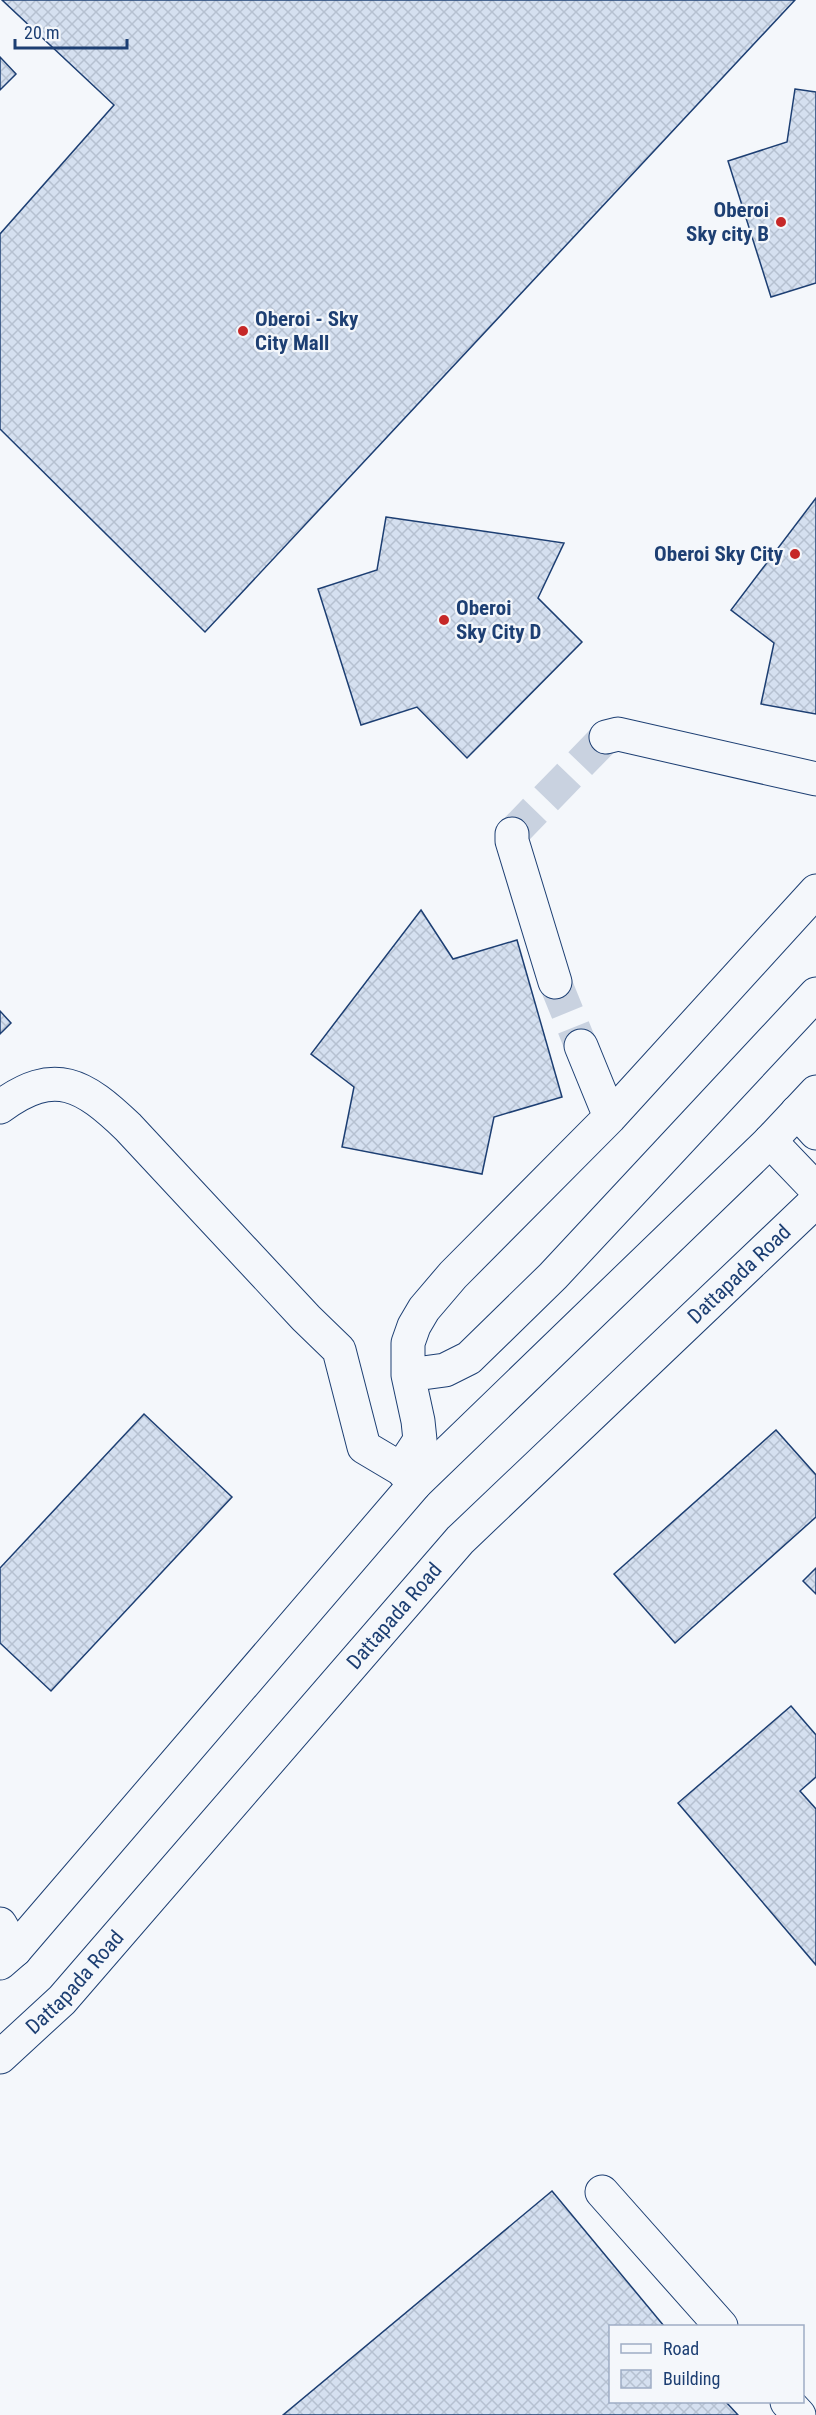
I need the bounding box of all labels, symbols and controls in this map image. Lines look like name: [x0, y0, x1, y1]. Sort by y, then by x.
scale bar: [15, 12, 128, 50]
text: 20 m: [24, 22, 59, 43]
place label: Oberoi Sky city B: [686, 198, 769, 246]
marker: Oberoi Sky city B: [774, 215, 788, 229]
place label: Oberoi - Sky City Mall: [255, 307, 359, 355]
marker: Oberoi - Sky City Mall: [236, 324, 250, 338]
place label: Oberoi Sky City: [654, 542, 784, 566]
marker: Oberoi Sky City: [788, 547, 802, 561]
place label: Oberoi Sky City D: [456, 596, 541, 644]
marker: Oberoi Sky City D: [437, 613, 451, 627]
street label: Dattapada Road: [683, 1220, 795, 1329]
street label: Dattapada Road: [342, 1558, 447, 1674]
street label: Dattapada Road: [21, 1926, 129, 2039]
legend: [609, 2325, 804, 2403]
text: Road: [663, 2338, 699, 2359]
text: Building: [663, 2368, 720, 2389]

